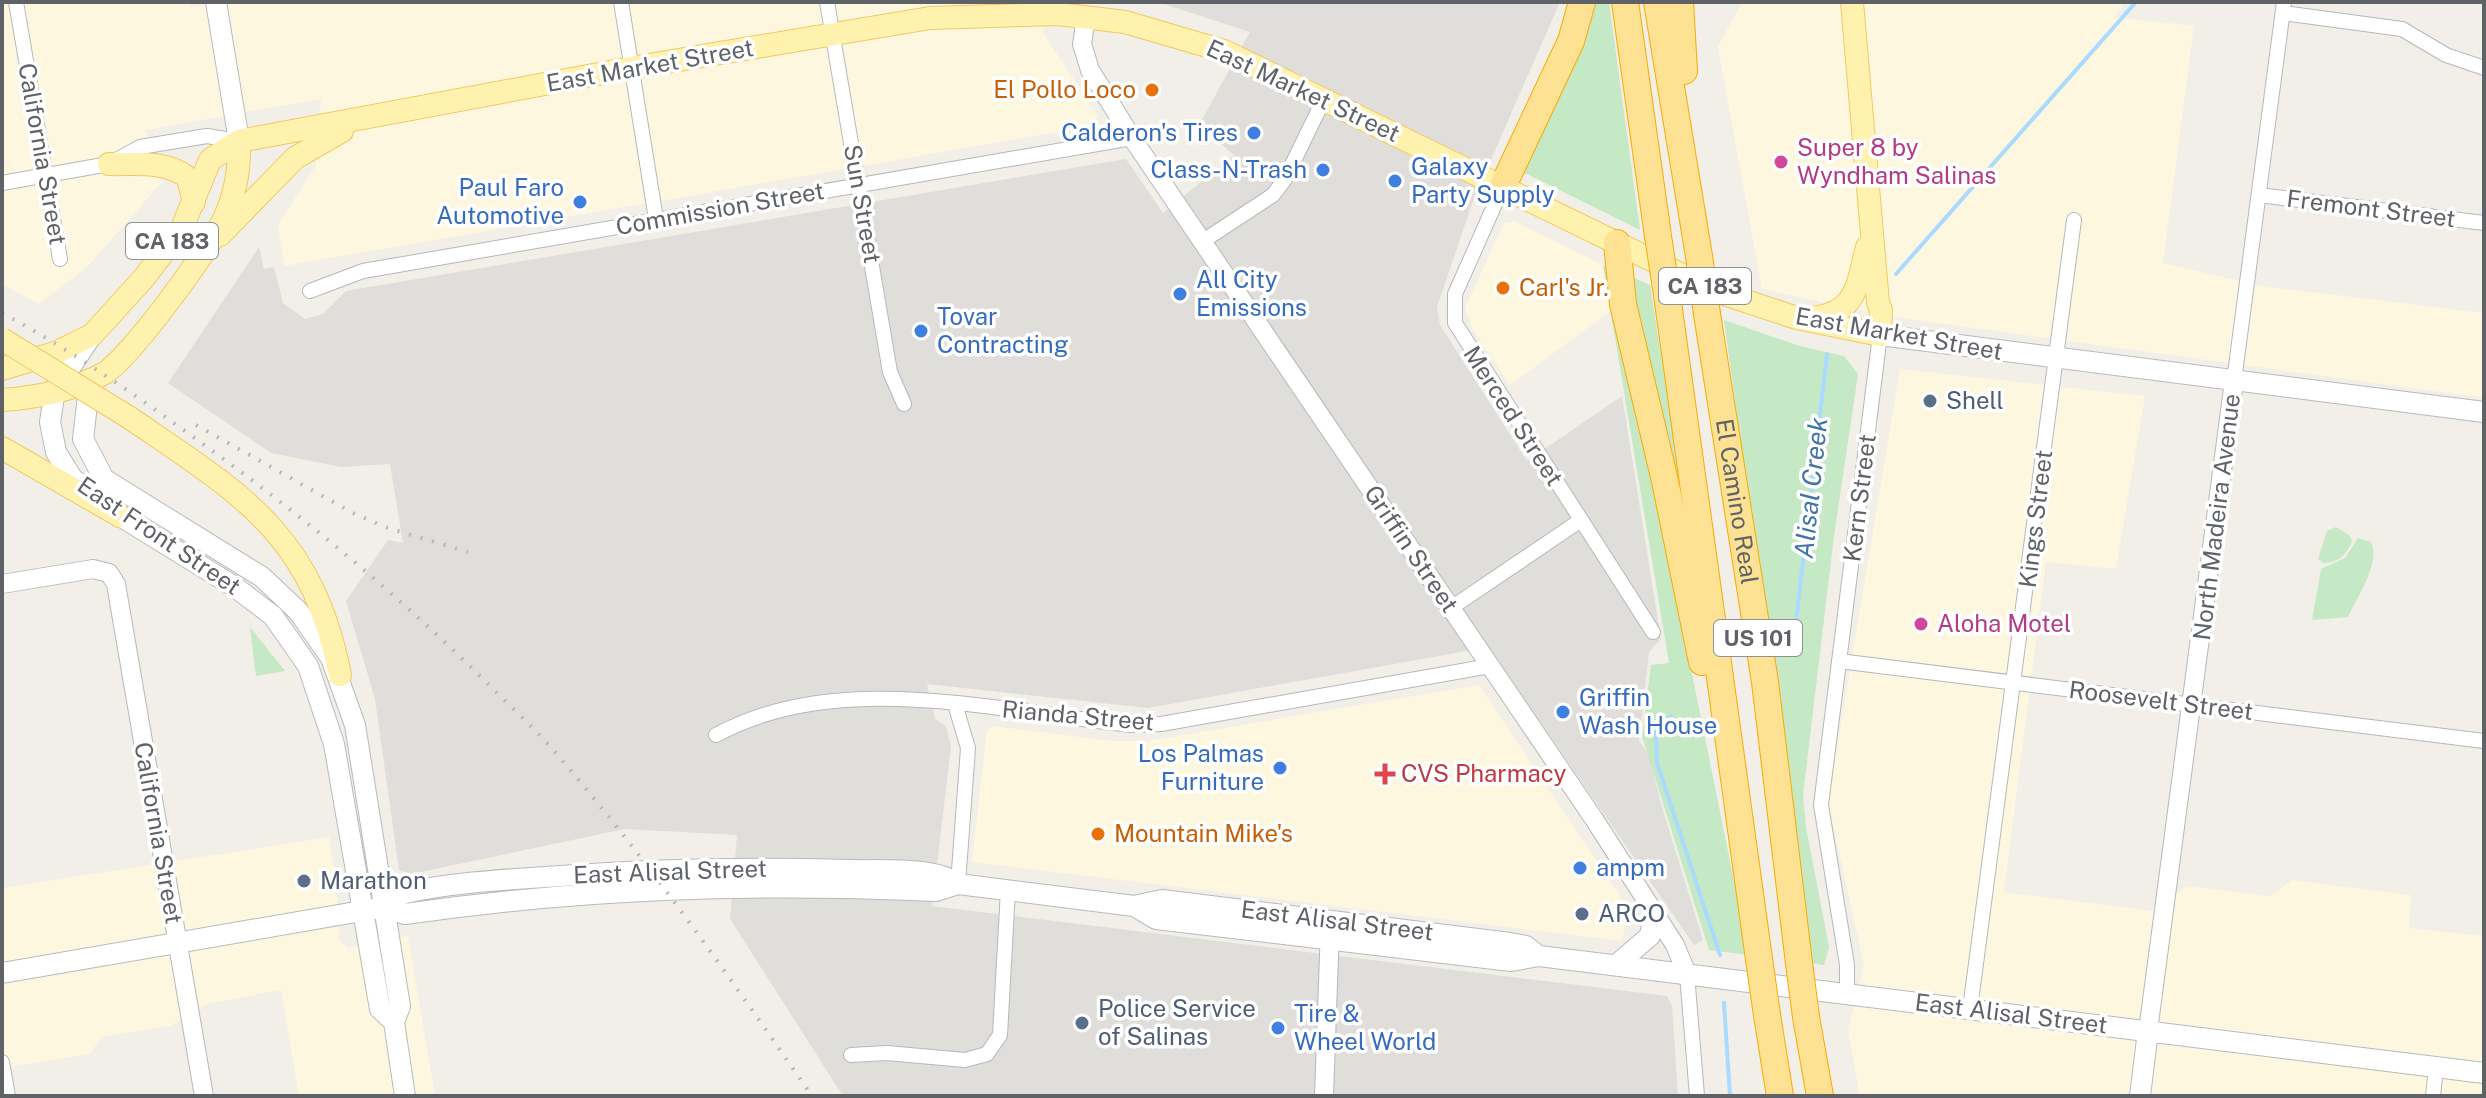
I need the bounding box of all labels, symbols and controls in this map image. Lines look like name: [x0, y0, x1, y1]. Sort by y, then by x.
street label: East Market Street: [544, 33, 756, 97]
street label: East Market Street: [1202, 33, 1404, 147]
street label: California Street: [13, 61, 73, 247]
place label: El Pollo Loco: [993, 75, 1136, 103]
marker: El Pollo Loco: [1143, 81, 1161, 99]
place label: Calderon's Tires: [1061, 118, 1238, 146]
marker: Calderon's Tires: [1245, 124, 1263, 142]
place label: Super 8 by Wyndham Salinas: [1797, 133, 1996, 189]
street label: Sun Street: [839, 142, 887, 265]
place label: Galaxy Party Supply: [1411, 152, 1555, 208]
marker: Super 8 by Wyndham Salinas: [1772, 153, 1790, 171]
place label: Class-N-Trash: [1150, 155, 1307, 183]
marker: Class-N-Trash: [1314, 161, 1332, 179]
marker: Galaxy Party Supply: [1386, 172, 1404, 190]
place label: Paul Faro Automotive: [436, 173, 564, 229]
street label: Commission Street: [613, 176, 826, 240]
street label: Fremont Street: [2285, 184, 2457, 232]
marker: Paul Faro Automotive: [571, 193, 589, 211]
road number: CA 183: [126, 223, 218, 259]
place label: All City Emissions: [1196, 265, 1307, 321]
road number: CA 183: [1659, 268, 1751, 304]
place label: Carl's Jr.: [1519, 273, 1609, 301]
marker: Carl's Jr.: [1494, 279, 1512, 297]
marker: All City Emissions: [1171, 285, 1189, 303]
street label: East Market Street: [1793, 301, 2005, 365]
place label: Tovar Contracting: [937, 302, 1069, 358]
marker: Tovar Contracting: [912, 322, 930, 340]
street label: Merced Street: [1458, 340, 1569, 490]
place label: Shell: [1946, 386, 2004, 414]
marker: Shell: [1921, 392, 1939, 410]
street label: North Madeira Avenue: [2187, 392, 2245, 642]
water label: Alisal Creek: [1788, 416, 1833, 560]
street label: El Camino Real: [1711, 417, 1764, 586]
street label: Kern Street: [1837, 432, 1881, 563]
street label: Kings Street: [2013, 448, 2057, 589]
street label: East Front Street: [73, 470, 246, 600]
street label: Griffin Street: [1359, 480, 1465, 617]
place label: Aloha Motel: [1937, 609, 2071, 637]
marker: Aloha Motel: [1912, 615, 1930, 633]
road number: US 101: [1714, 620, 1802, 656]
street label: Roosevelt Street: [2067, 675, 2255, 725]
place label: Griffin Wash House: [1579, 683, 1717, 739]
street label: Rianda Street: [1001, 694, 1155, 736]
marker: Griffin Wash House: [1554, 703, 1572, 721]
place label: Los Palmas Furniture: [1138, 739, 1264, 795]
street label: California Street: [129, 740, 189, 926]
marker: Los Palmas Furniture: [1271, 759, 1289, 777]
place label: CVS Pharmacy: [1401, 759, 1567, 787]
marker: CVS Pharmacy: [1376, 765, 1394, 783]
place label: Mountain Mike's: [1114, 819, 1293, 847]
marker: Mountain Mike's: [1089, 825, 1107, 843]
place label: ampm: [1596, 853, 1665, 881]
street label: East Alisal Street: [573, 854, 767, 888]
marker: ampm: [1571, 859, 1589, 877]
place label: Marathon: [320, 866, 427, 894]
marker: Marathon: [295, 872, 313, 890]
street label: East Alisal Street: [1239, 894, 1435, 946]
place label: ARCO: [1598, 899, 1665, 927]
marker: ARCO: [1573, 905, 1591, 923]
street label: East Alisal Street: [1913, 987, 2109, 1039]
place label: Police Service of Salinas: [1098, 994, 1256, 1050]
place label: Tire & Wheel World: [1294, 999, 1436, 1055]
marker: Police Service of Salinas: [1073, 1014, 1091, 1032]
marker: Tire & Wheel World: [1269, 1019, 1287, 1037]

